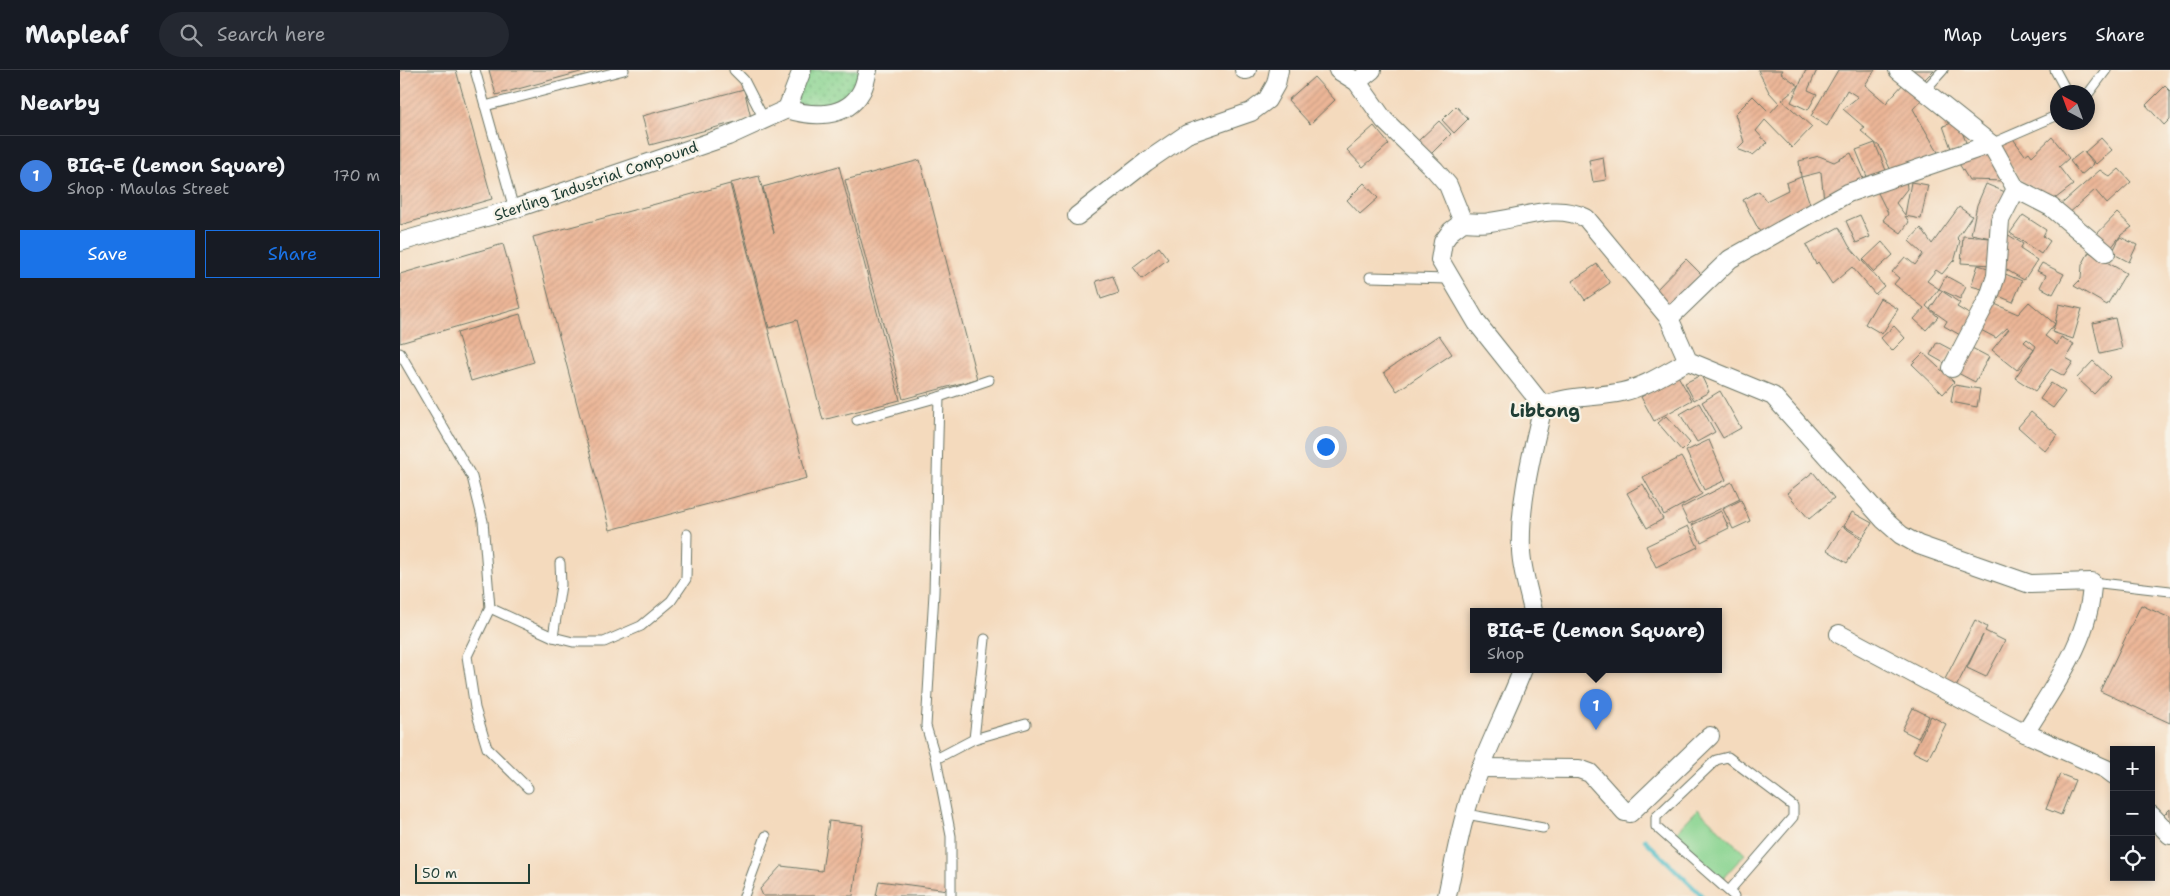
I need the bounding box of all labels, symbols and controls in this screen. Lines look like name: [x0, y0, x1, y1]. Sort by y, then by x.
search box: [159, 12, 509, 57]
text: Mapleaf: [25, 19, 129, 51]
icon: search: [177, 21, 205, 49]
text: Search here: [217, 22, 325, 47]
text: Map: [1944, 23, 1982, 47]
text: Layers: [2010, 23, 2067, 47]
text: Share: [2095, 23, 2145, 47]
north arrow: [2050, 85, 2095, 130]
text: Nearby: [20, 89, 100, 117]
street label: Sterling Industrial Compound: [491, 136, 701, 225]
text: BIG-E (Lemon Square): [67, 153, 285, 178]
text: 1: [32, 165, 40, 186]
text: 170 m: [333, 165, 380, 186]
text: Shop · Maulas Street: [67, 178, 229, 199]
button: Save: [20, 230, 195, 278]
button: Share: [205, 230, 380, 278]
district label: Libtong: [1510, 399, 1580, 423]
your location: [1313, 434, 1339, 460]
popup: [1470, 608, 1722, 673]
text: BIG-E (Lemon Square): [1487, 618, 1705, 643]
text: Shop: [1487, 643, 1524, 664]
pin: 1: [1580, 689, 1612, 730]
map controls: [2110, 746, 2155, 881]
button: +: [2110, 746, 2155, 791]
button: −: [2110, 791, 2155, 836]
button: locate: [2110, 836, 2155, 881]
scale bar: [415, 861, 530, 884]
text: 50 m: [422, 864, 457, 882]

